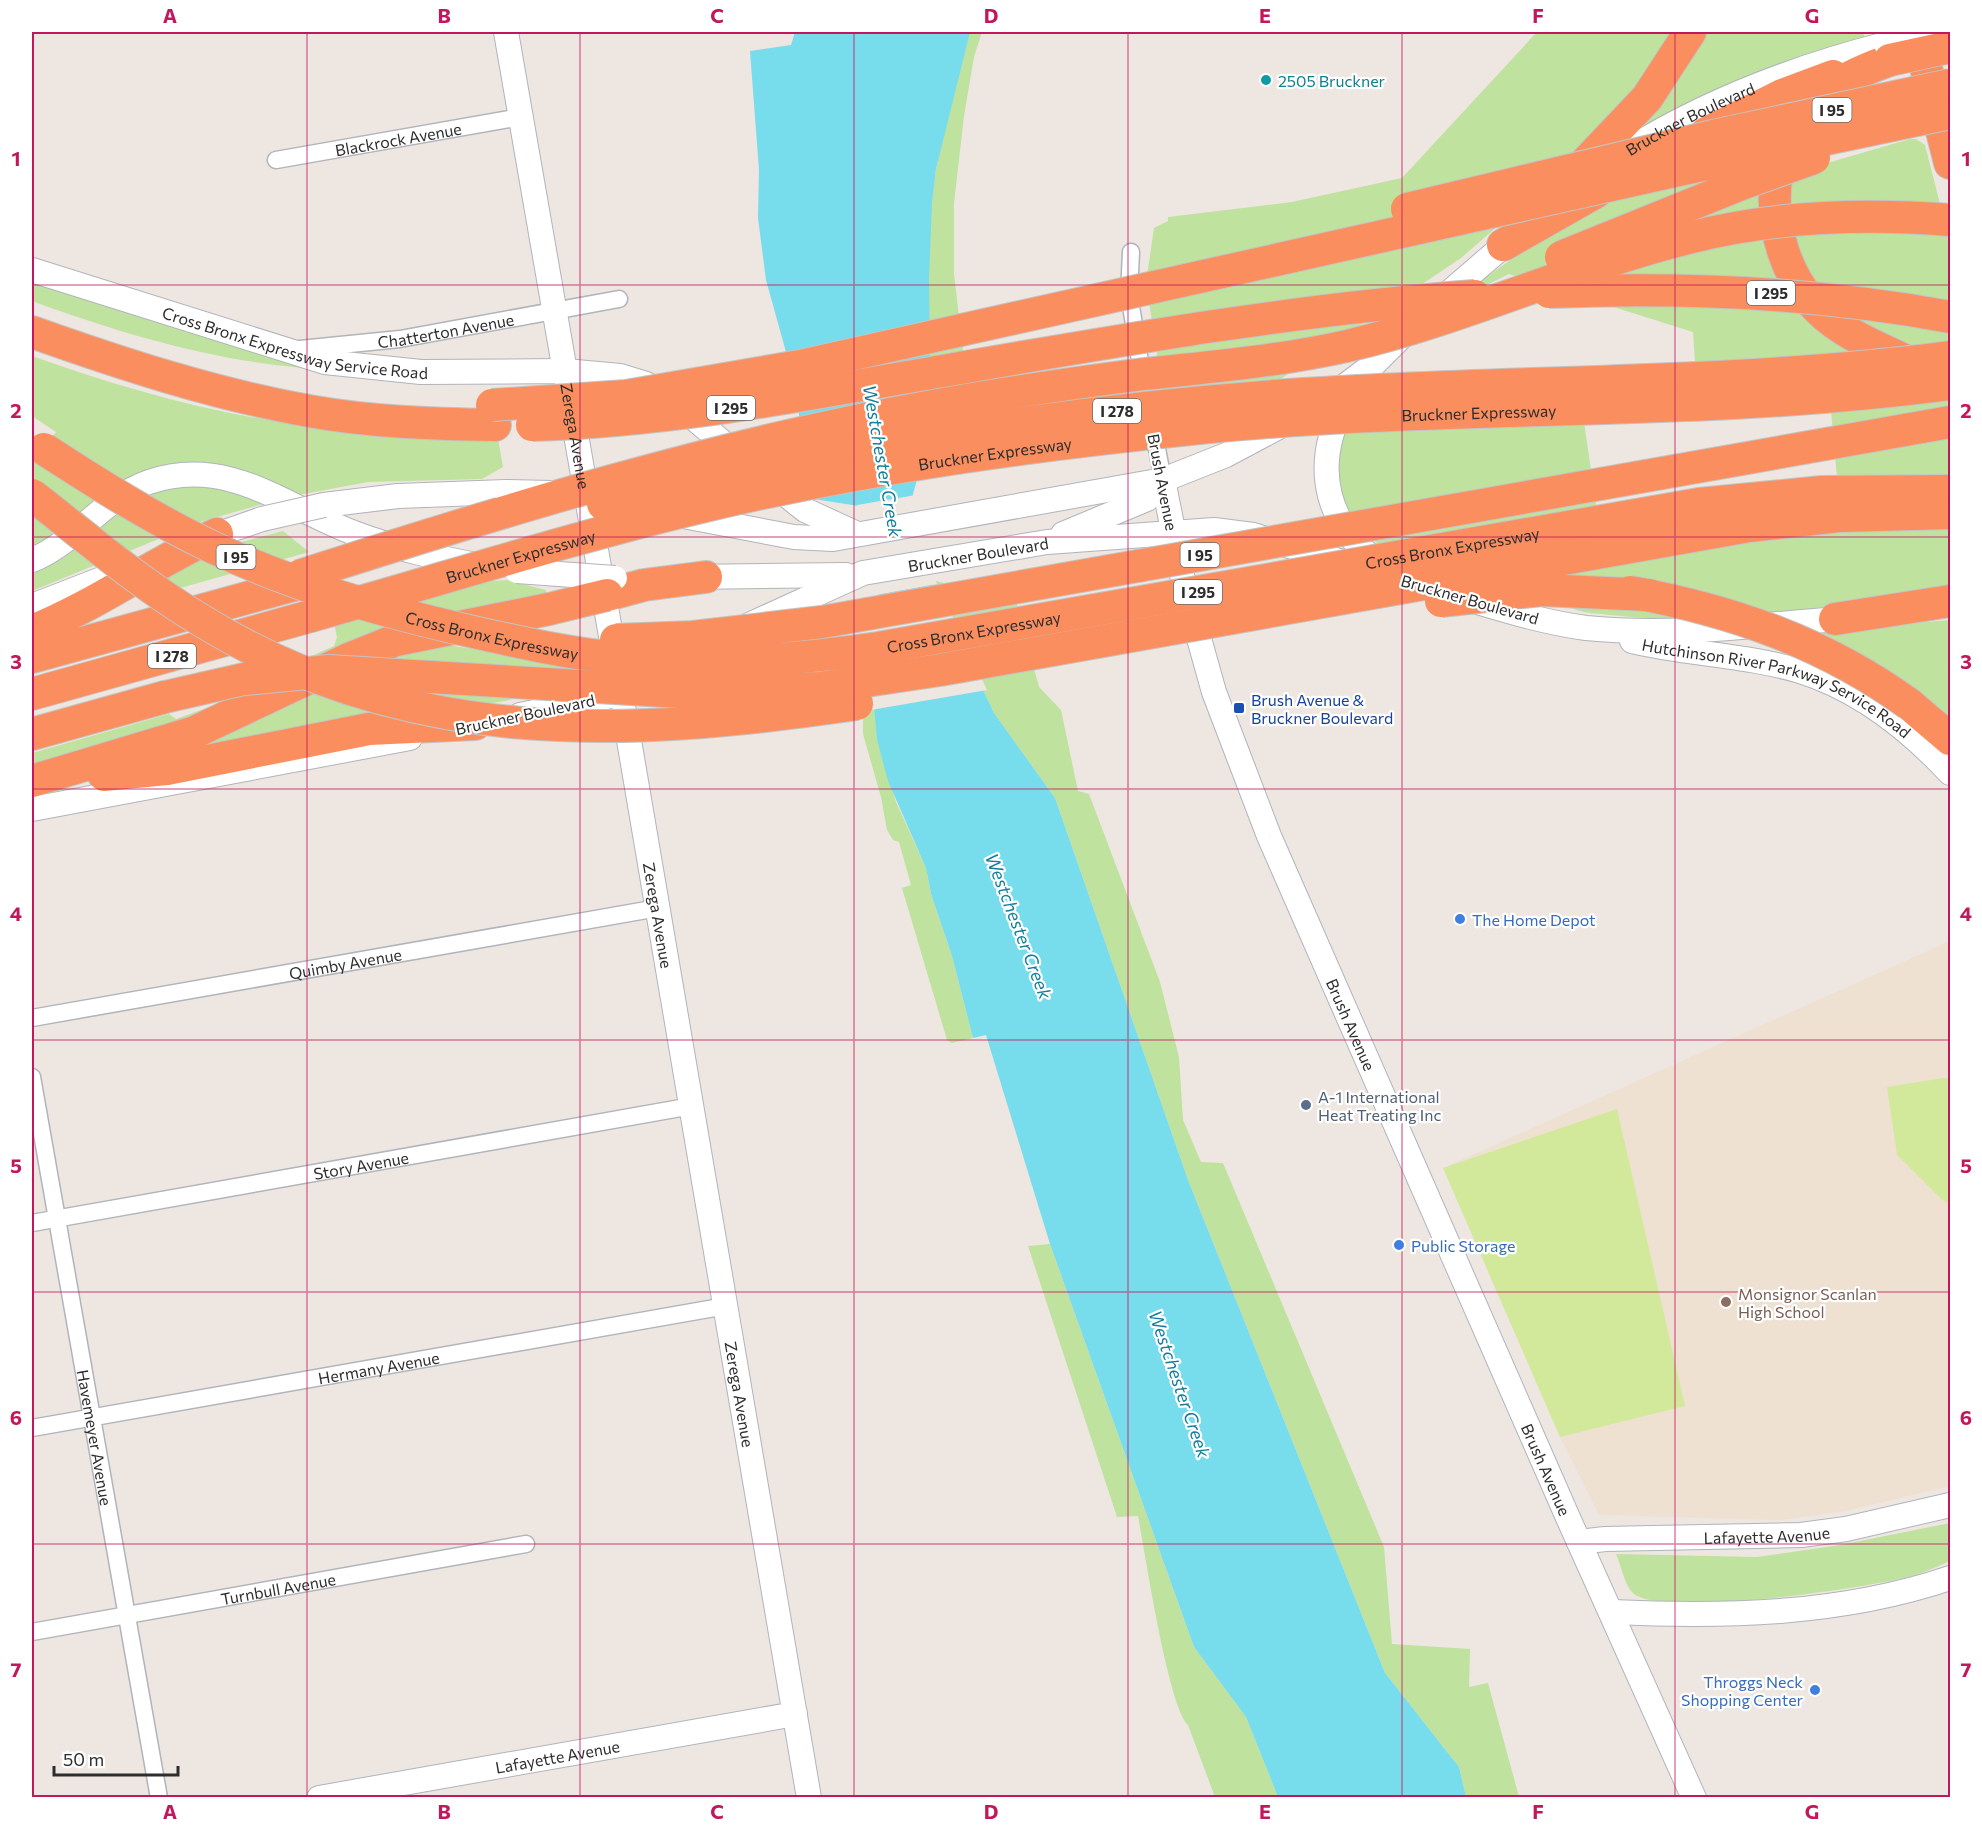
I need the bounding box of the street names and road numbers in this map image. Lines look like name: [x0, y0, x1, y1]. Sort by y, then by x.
street label: Bruckner Boulevard: [1622, 78, 1757, 159]
road number: I 95: [1812, 98, 1852, 122]
street label: Blackrock Avenue: [333, 118, 463, 159]
road number: I 295: [1747, 281, 1795, 305]
street label: Cross Bronx Expressway Service Road: [160, 302, 428, 382]
street label: Chatterton Avenue: [377, 309, 515, 351]
street label: Zerega Avenue: [558, 382, 595, 490]
road number: I 295: [707, 396, 755, 420]
road number: I 278: [1093, 399, 1141, 423]
street label: Bruckner Expressway: [1401, 400, 1557, 424]
street label: Brush Avenue: [1144, 432, 1182, 532]
street label: Bruckner Expressway: [917, 433, 1073, 473]
street label: Cross Bronx Expressway: [1364, 523, 1541, 572]
street label: Bruckner Expressway: [443, 525, 598, 586]
street label: Bruckner Boulevard: [906, 532, 1050, 575]
road number: I 95: [1180, 543, 1220, 567]
road number: I 95: [216, 545, 256, 569]
street label: Bruckner Boulevard: [1399, 570, 1541, 628]
road number: I 295: [1174, 580, 1222, 604]
street label: Cross Bronx Expressway: [404, 606, 580, 663]
street label: Cross Bronx Expressway: [885, 607, 1062, 656]
street label: Hutchinson River Parkway Service Road: [1641, 634, 1915, 741]
road number: I 278: [148, 644, 196, 668]
street label: Bruckner Boulevard: [453, 690, 597, 738]
street label: Zerega Avenue: [640, 861, 677, 969]
street label: Quimby Avenue: [287, 944, 403, 982]
street label: Brush Avenue: [1323, 975, 1380, 1073]
street label: Story Avenue: [312, 1147, 410, 1182]
street label: Zerega Avenue: [722, 1340, 759, 1449]
street label: Hermany Avenue: [316, 1347, 441, 1387]
street label: Havemeyer Avenue: [74, 1368, 117, 1507]
street label: Brush Avenue: [1518, 1420, 1575, 1518]
street label: Lafayette Avenue: [1704, 1522, 1831, 1546]
street label: Turnbull Avenue: [219, 1569, 337, 1608]
street label: Lafayette Avenue: [494, 1736, 621, 1776]

